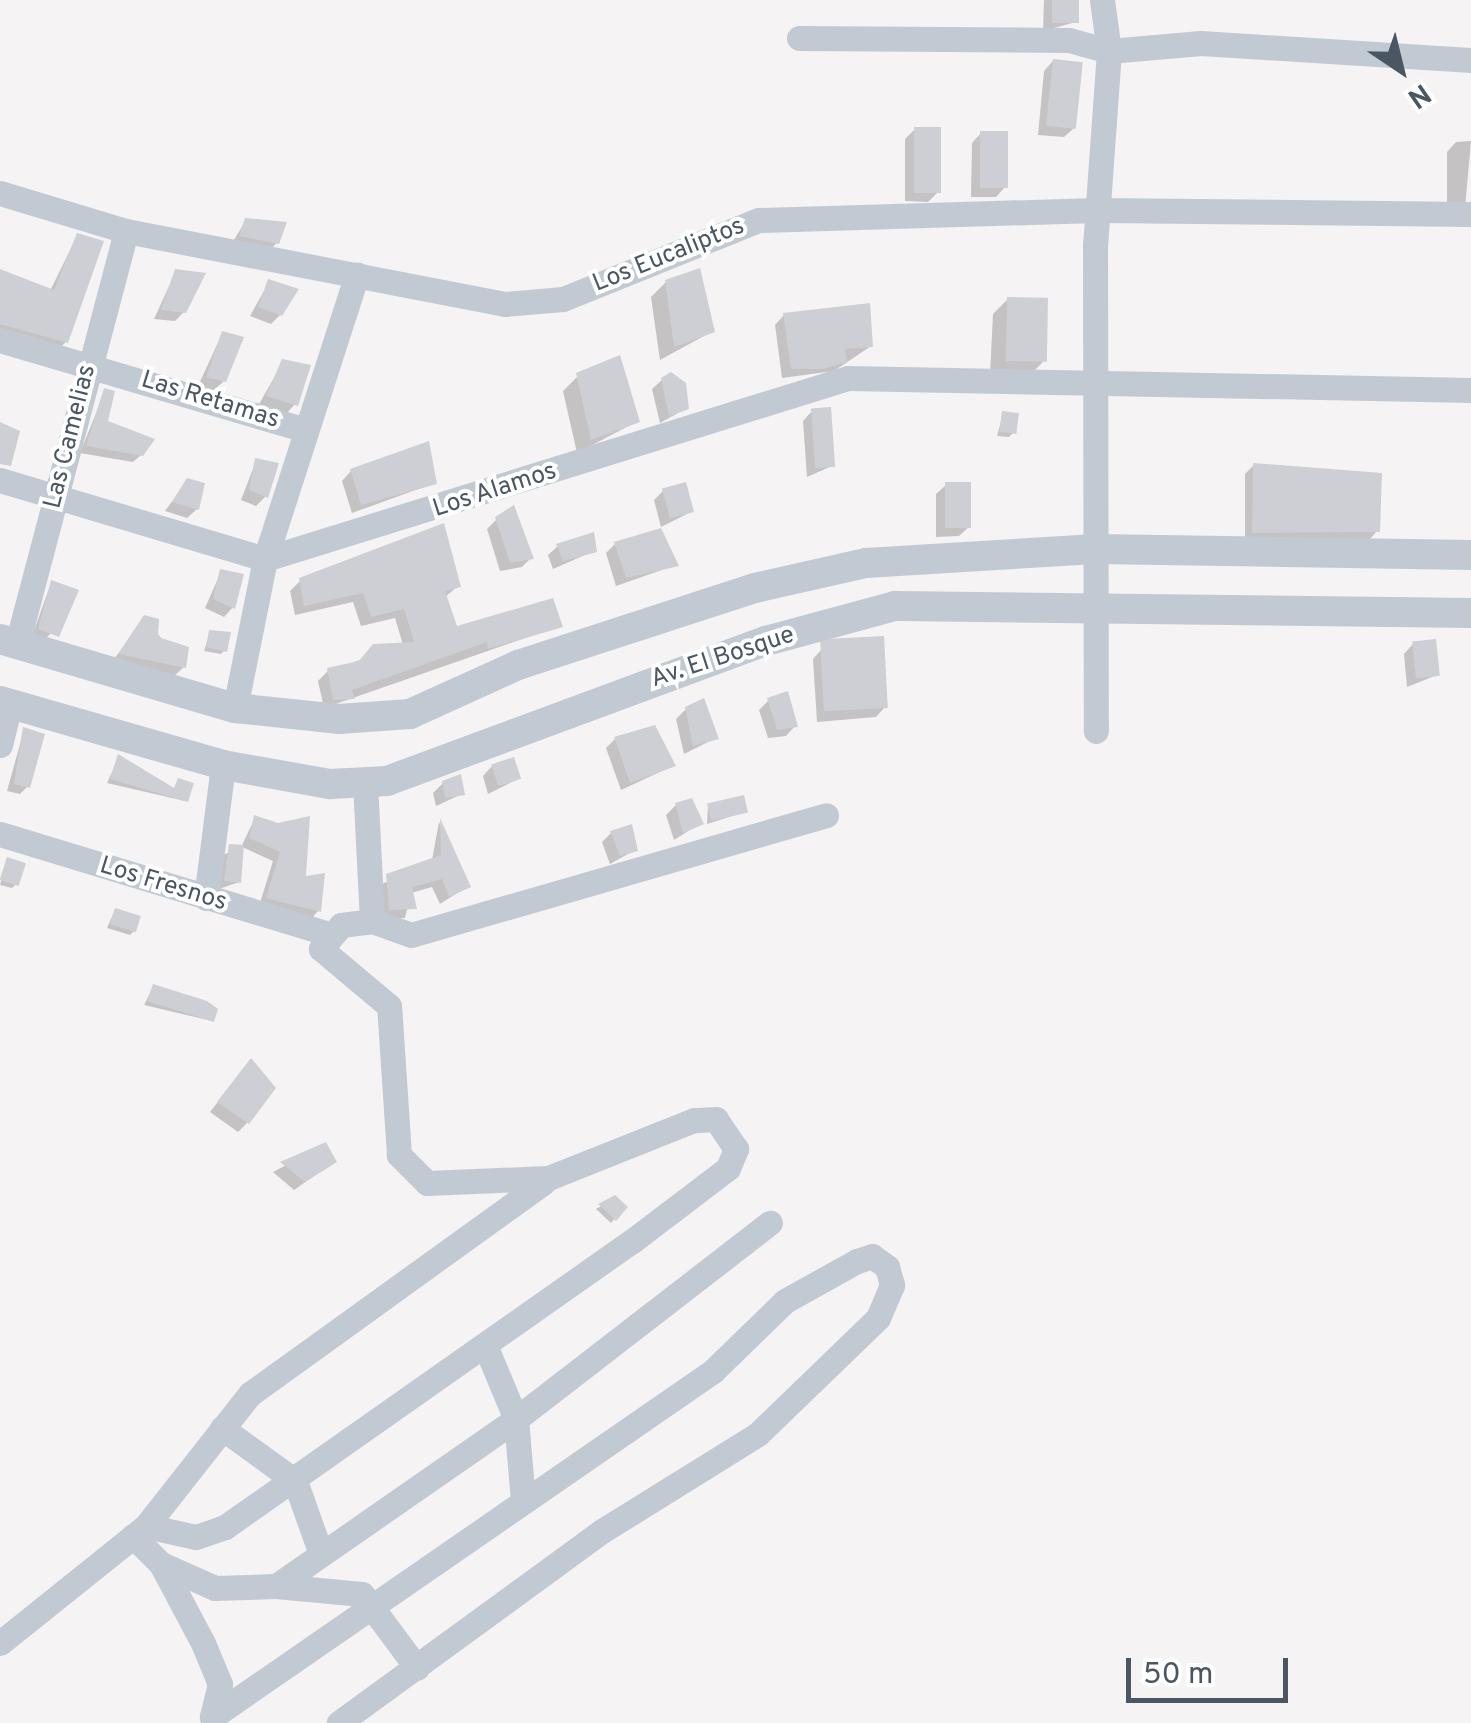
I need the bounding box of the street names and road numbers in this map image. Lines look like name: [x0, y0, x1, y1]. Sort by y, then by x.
street label: Los Eucaliptos: [589, 212, 749, 300]
street label: Las Camelias: [39, 362, 103, 512]
street label: Las Retamas: [137, 366, 283, 436]
street label: Los Alamos: [429, 457, 561, 525]
street label: Av. El Bosque: [647, 621, 799, 695]
street label: Los Fresnos: [96, 851, 230, 919]

